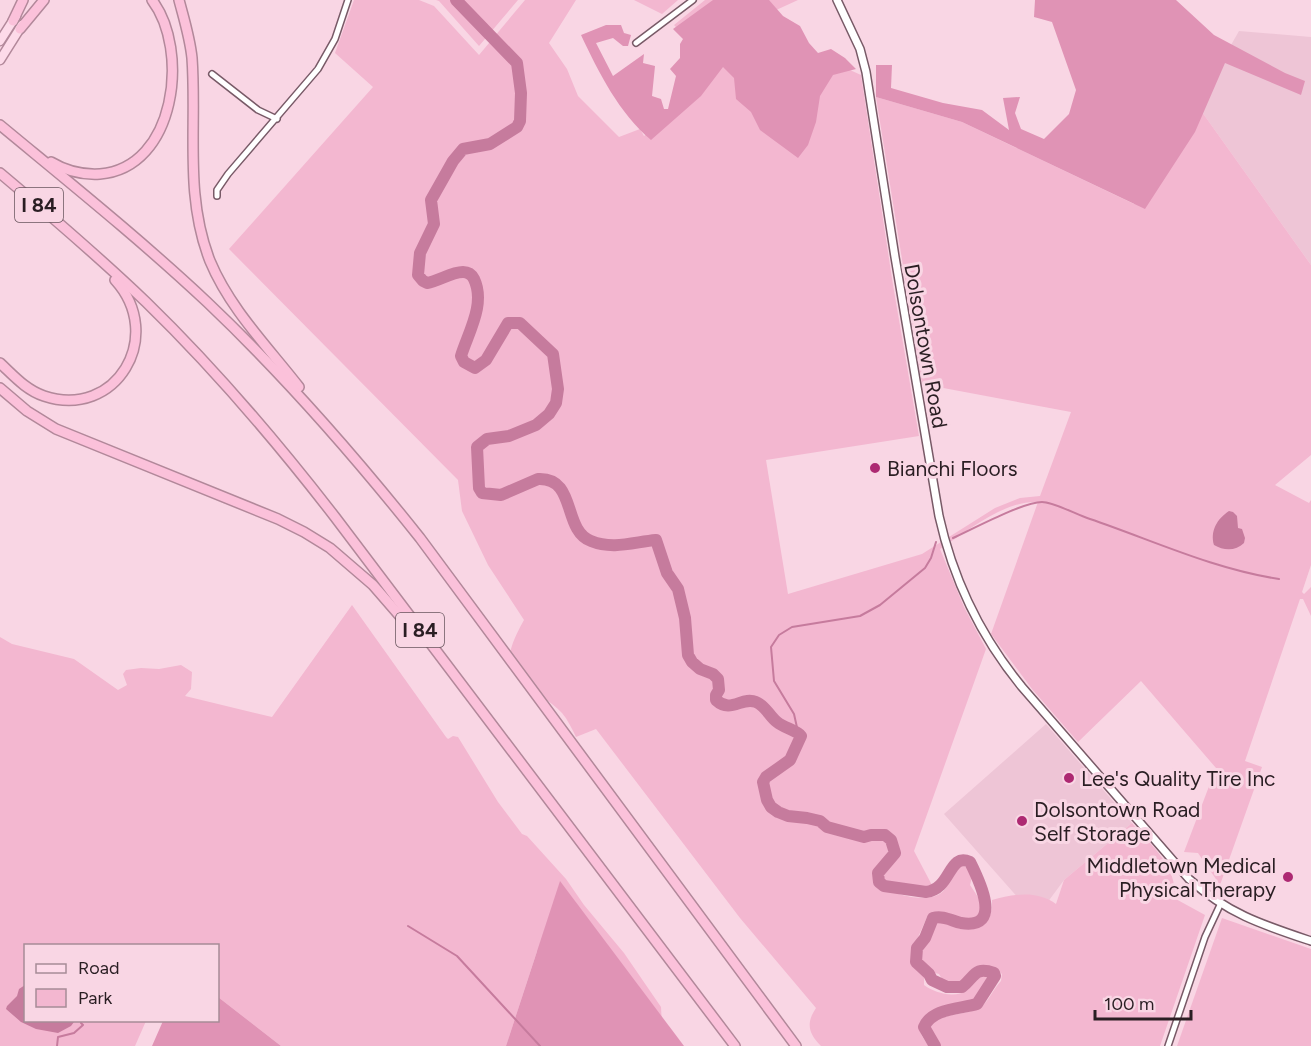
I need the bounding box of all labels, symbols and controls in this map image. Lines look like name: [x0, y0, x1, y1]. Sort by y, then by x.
road number: I 84: [15, 188, 63, 222]
street label: Dolsontown Road: [899, 262, 953, 430]
place label: Bianchi Floors: [887, 456, 1018, 481]
marker: Bianchi Floors: [868, 461, 882, 475]
road number: I 84: [396, 613, 444, 647]
place label: Lee's Quality Tire Inc: [1081, 766, 1275, 791]
marker: Lee's Quality Tire Inc: [1062, 771, 1076, 785]
place label: Dolsontown Road Self Storage: [1034, 797, 1200, 846]
marker: Dolsontown Road Self Storage: [1015, 814, 1029, 828]
place label: Middletown Medical Physical Therapy: [1086, 853, 1276, 902]
marker: Middletown Medical Physical Therapy: [1281, 870, 1295, 884]
legend: [24, 944, 219, 1022]
text: Road: [78, 957, 119, 979]
scale bar: [1095, 983, 1191, 1021]
text: Park: [78, 987, 113, 1009]
text: 100 m: [1104, 993, 1154, 1015]

